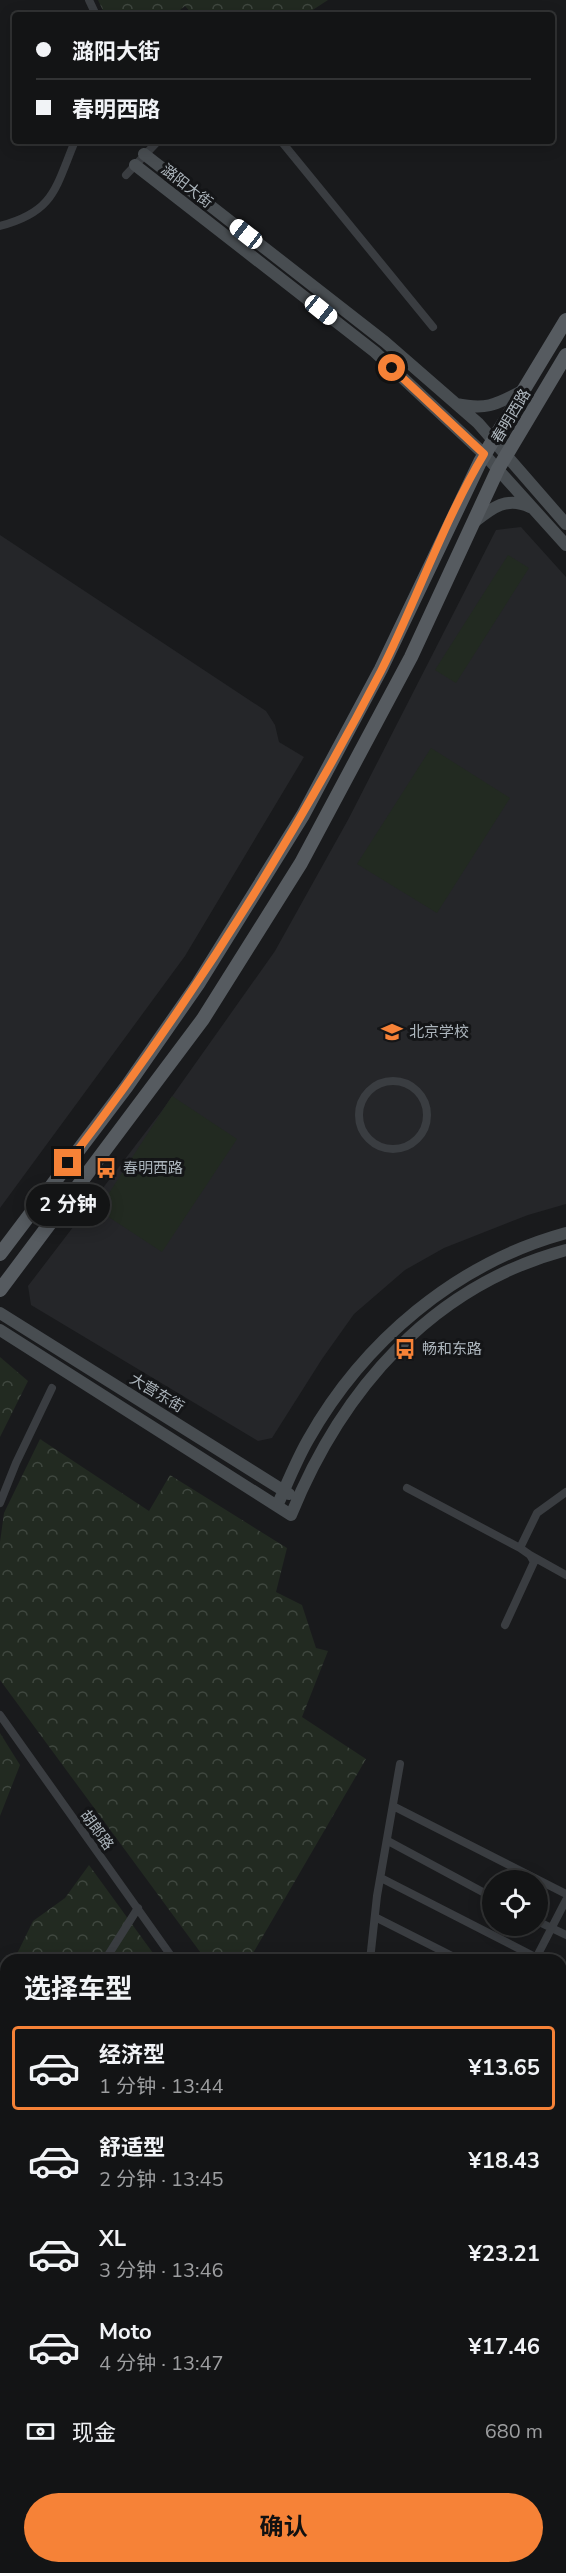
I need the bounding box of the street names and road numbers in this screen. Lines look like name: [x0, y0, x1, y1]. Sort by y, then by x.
street label: 潞阳大街: [157, 160, 217, 212]
street label: 春明西路: [487, 385, 535, 447]
street label: 大营东街: [126, 1369, 188, 1417]
street label: 胡郎路: [76, 1806, 118, 1854]

